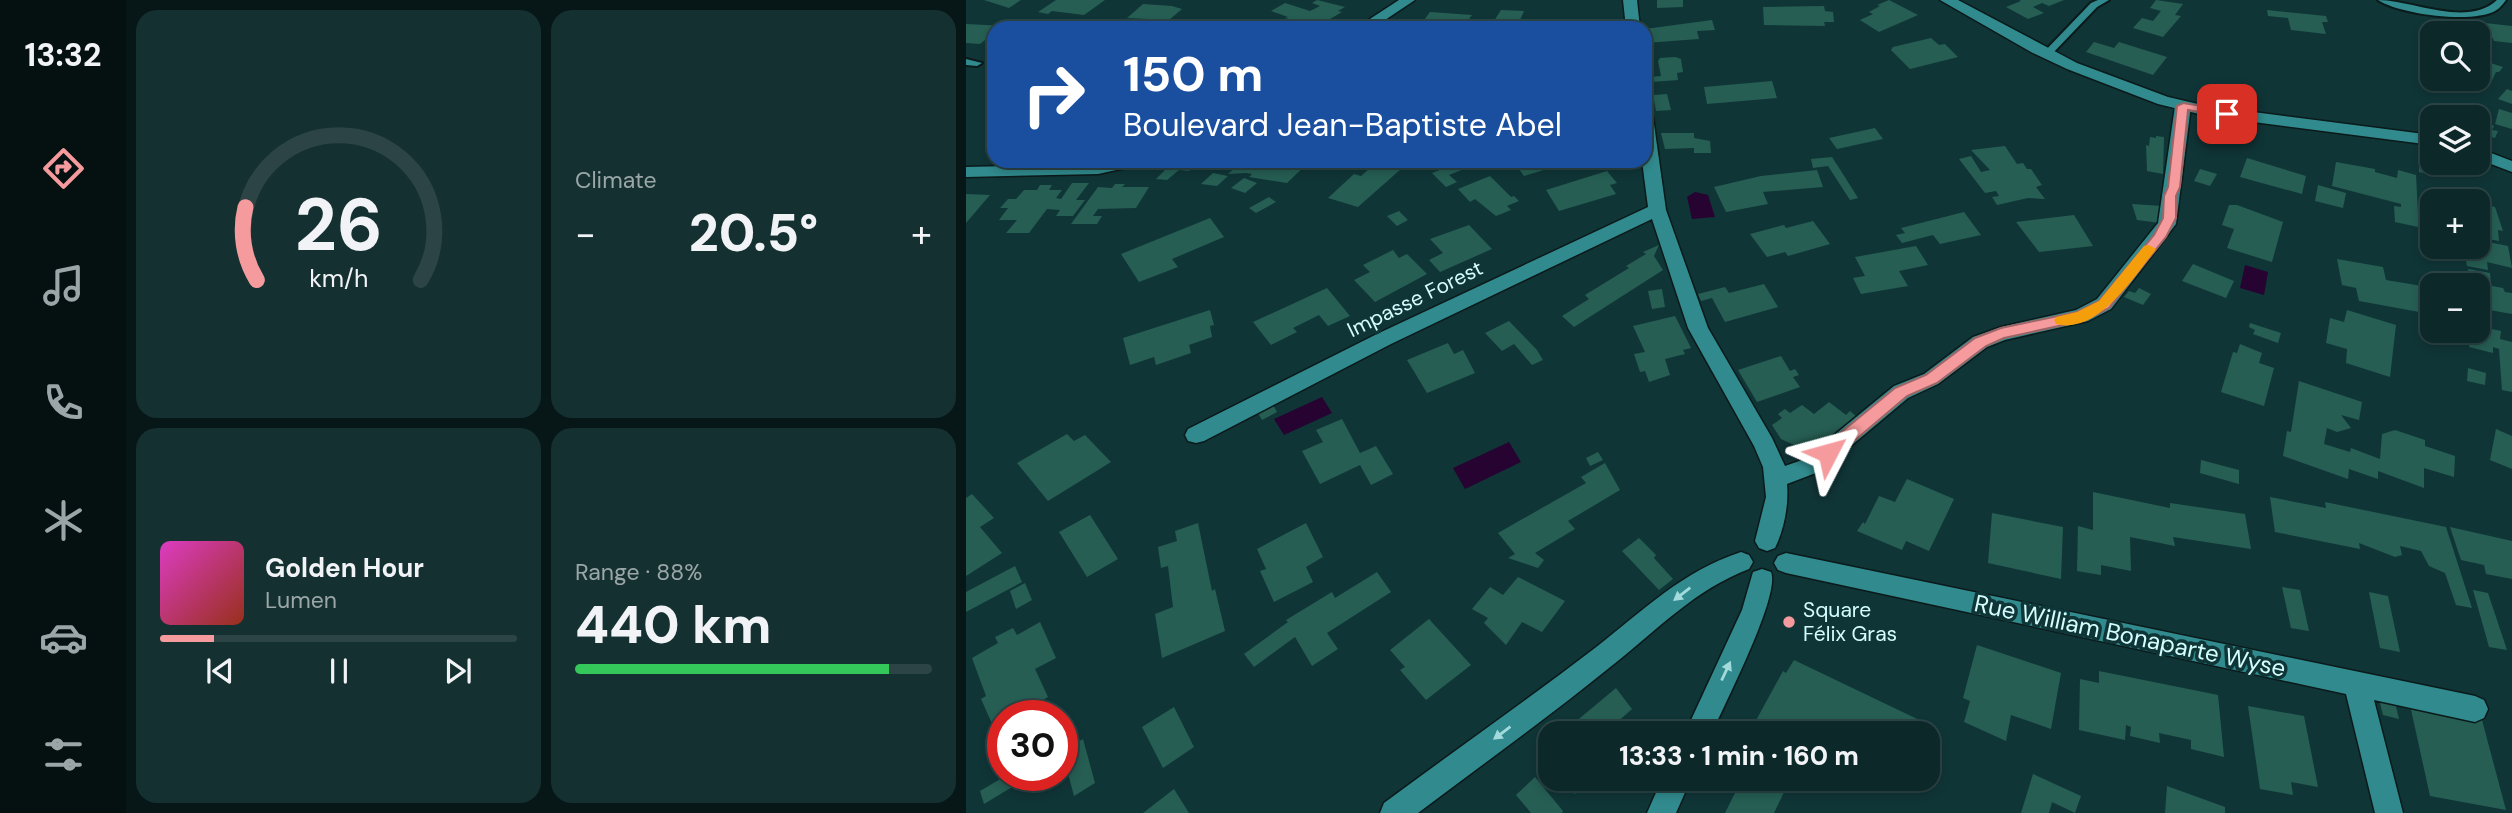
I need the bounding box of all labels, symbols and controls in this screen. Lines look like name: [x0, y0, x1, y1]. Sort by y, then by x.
map controls: [2420, 21, 2490, 343]
button: search: [2420, 21, 2490, 91]
text: 13:32: [25, 34, 101, 76]
text: 150 m: [1123, 42, 1263, 106]
icon: right: [1008, 49, 1099, 140]
pin: [2197, 84, 2257, 144]
icon: arrive: [2208, 95, 2246, 133]
text: Boulevard Jean-Baptiste Abel: [1123, 104, 1562, 146]
button: layers: [2420, 105, 2490, 175]
icon: directions: [39, 144, 88, 193]
text: Climate: [575, 165, 657, 195]
text: 26: [294, 178, 383, 273]
button: +: [2420, 189, 2490, 259]
text: 20.5°: [689, 199, 818, 267]
text: −: [575, 209, 596, 259]
text: +: [911, 209, 932, 259]
street label: Impasse Forest: [1343, 254, 1487, 344]
icon: music: [39, 261, 88, 310]
text: km/h: [309, 262, 368, 295]
button: −: [2420, 273, 2490, 343]
icon: phone: [39, 378, 88, 427]
position arrow: [1791, 416, 1865, 490]
icon: climate: [39, 496, 88, 545]
text: Golden Hour: [265, 551, 424, 585]
text: Range · 88%: [575, 557, 702, 587]
text: Lumen: [265, 585, 337, 615]
one-way arrow: [1674, 587, 1692, 602]
street label: Rue William Bonaparte Wyse: [1972, 587, 2289, 684]
text: 440 km: [575, 591, 772, 659]
place label: Square Félix Gras: [1803, 596, 1897, 648]
icon: car: [39, 613, 88, 662]
marker: Square Félix Gras: [1781, 614, 1797, 630]
icon: previous: [201, 652, 239, 690]
icon: pause: [320, 652, 358, 690]
icon: next: [439, 652, 477, 690]
one-way arrow: [1720, 661, 1732, 681]
speed limit sign: 30: [987, 700, 1078, 791]
one-way arrow: [1493, 725, 1511, 740]
icon: filters: [39, 730, 88, 779]
text: 13:33 · 1 min · 160 m: [1619, 739, 1859, 773]

